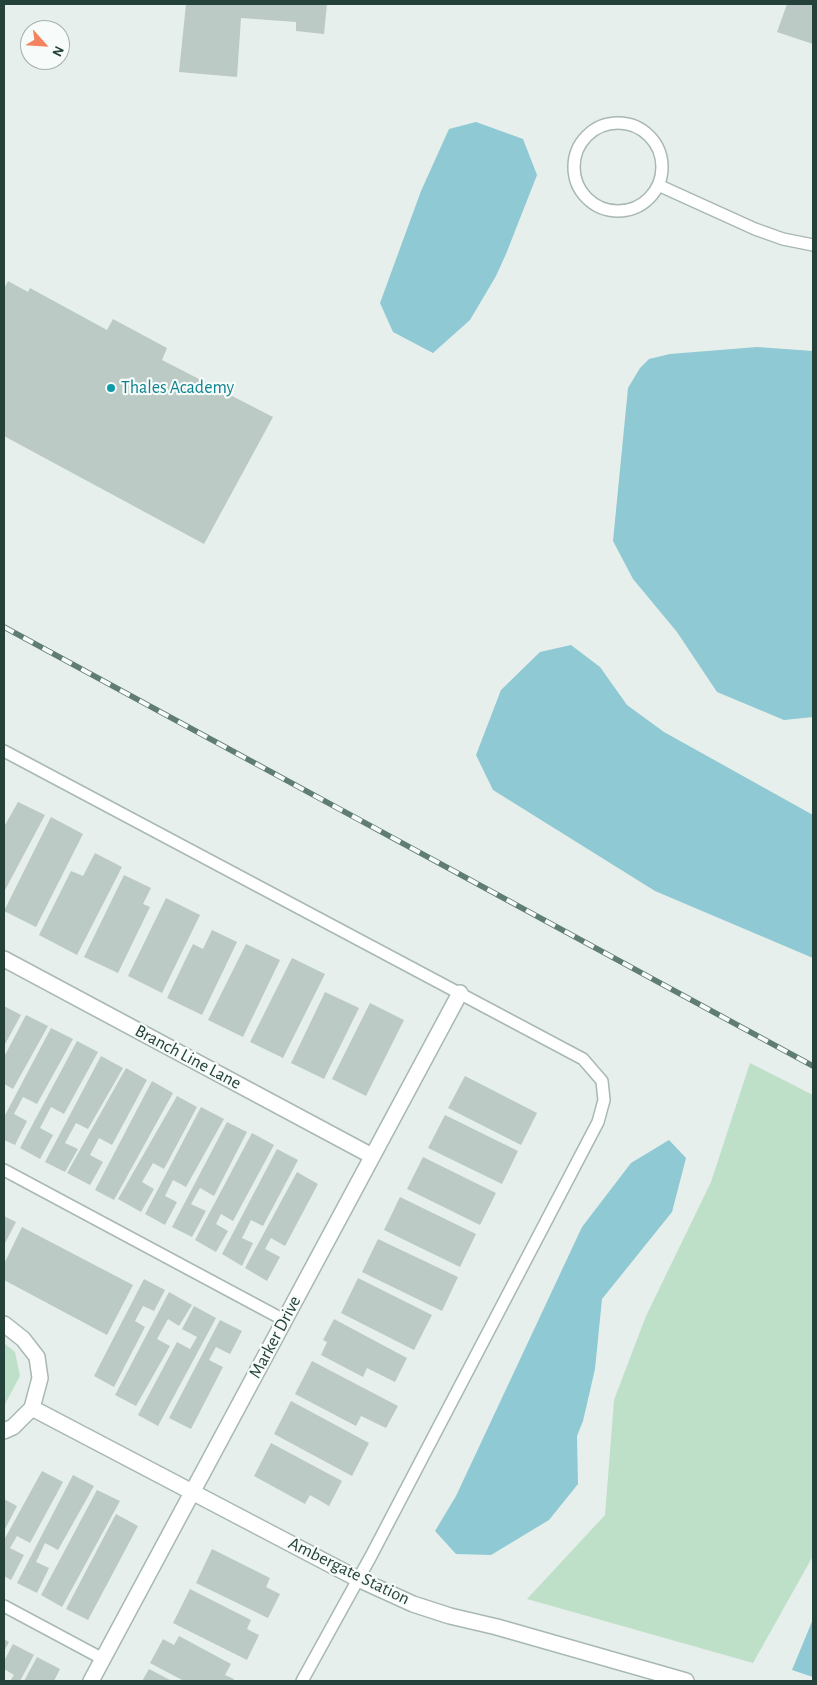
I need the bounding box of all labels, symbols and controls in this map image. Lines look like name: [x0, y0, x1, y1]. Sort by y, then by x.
north arrow: [20, 20, 70, 70]
text: N: [49, 44, 66, 59]
place label: Thales Academy: [121, 377, 234, 399]
marker: Thales Academy: [105, 382, 117, 394]
street label: Branch Line Lane: [131, 1020, 245, 1094]
street label: Marker Drive: [244, 1292, 306, 1382]
street label: Ambergate Station: [285, 1532, 413, 1610]

